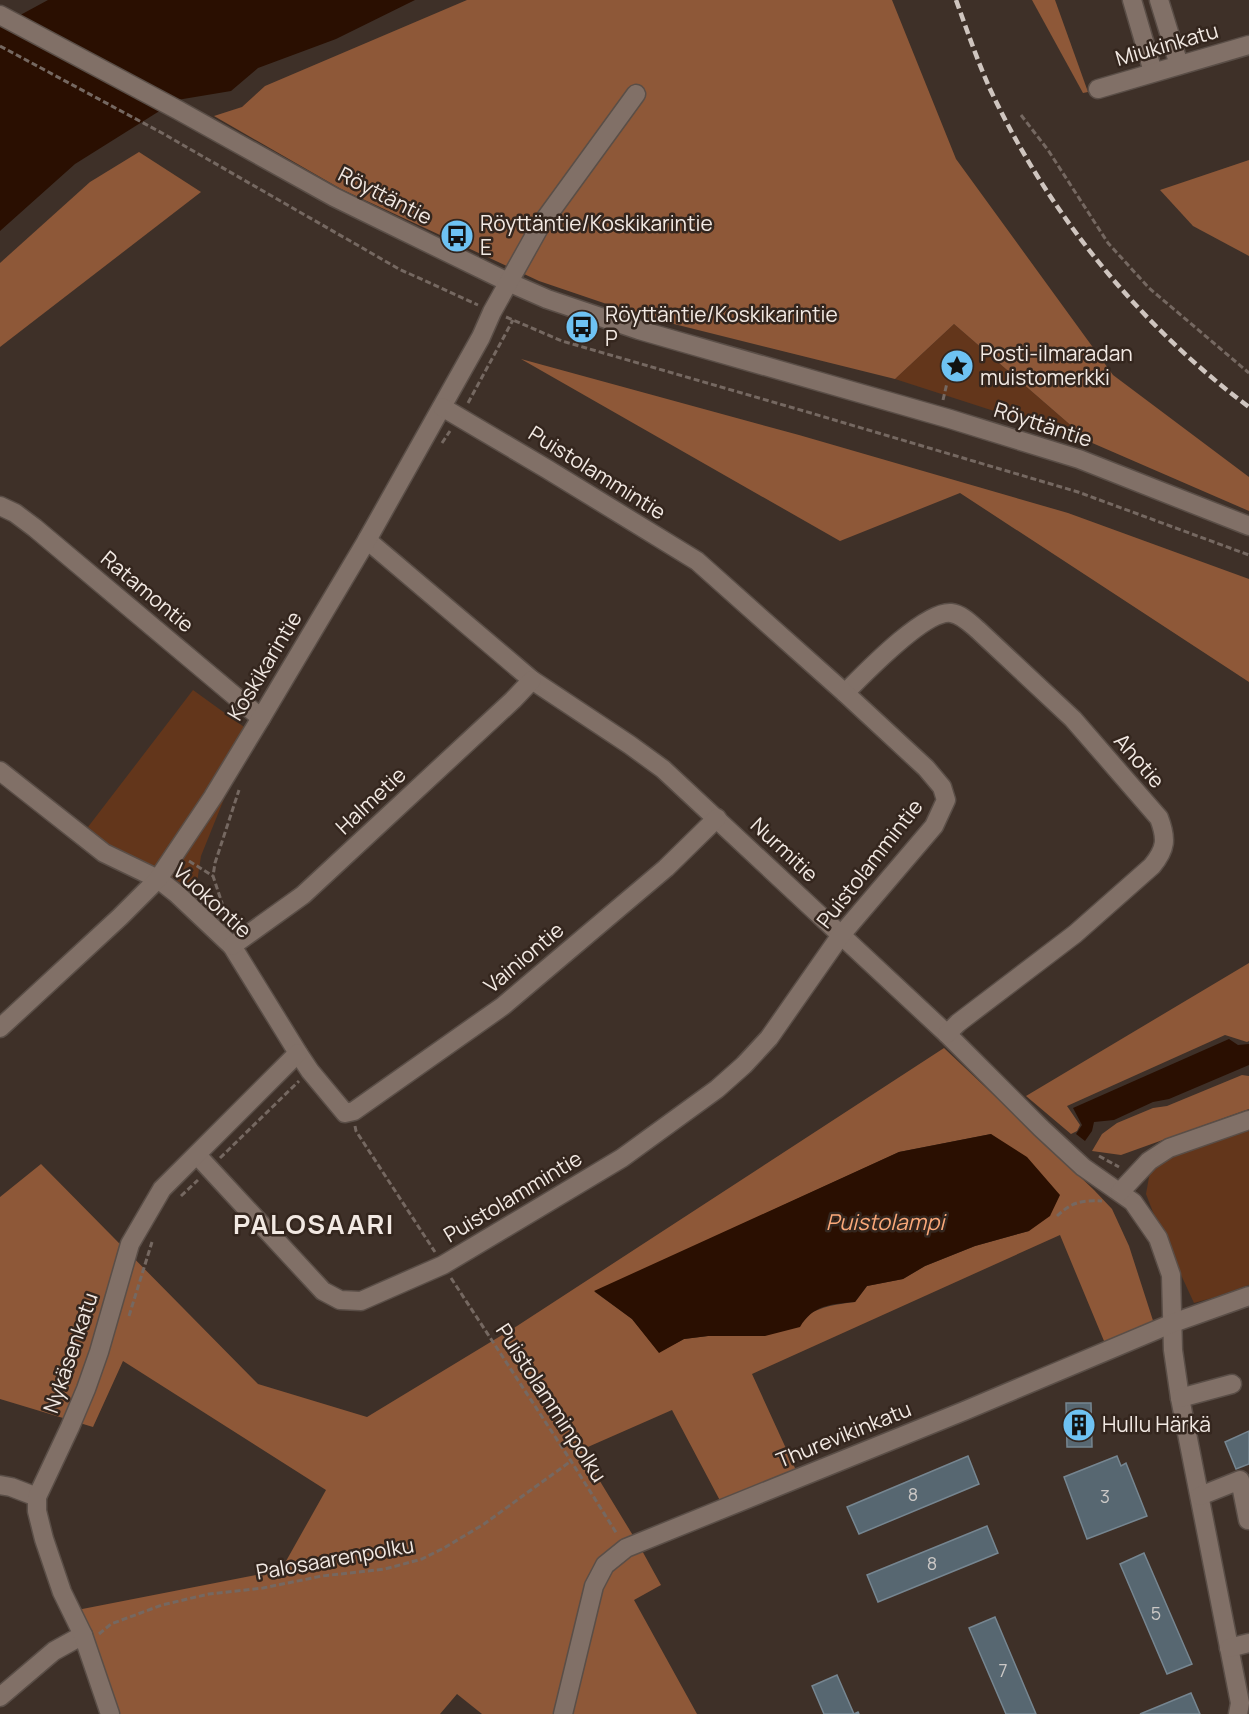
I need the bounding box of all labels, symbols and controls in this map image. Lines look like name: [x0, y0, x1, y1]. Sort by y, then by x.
street label: Miukinkatu: [1112, 16, 1221, 72]
street label: Röyttäntie: [334, 160, 437, 231]
place label: Röyttäntie/Koskikarintie E: [480, 209, 713, 261]
bus stop icon: Röyttäntie/Koskikarintie E: [439, 218, 475, 254]
place label: Röyttäntie/Koskikarintie P: [605, 300, 838, 352]
bus stop icon: Röyttäntie/Koskikarintie P: [564, 309, 600, 345]
place label: Posti-ilmaradan muistomerkki: [980, 339, 1133, 391]
place icon: Posti-ilmaradan muistomerkki: [939, 348, 975, 384]
street label: Röyttäntie: [991, 395, 1096, 453]
street label: Puistolammintie: [524, 419, 671, 526]
street label: Ratamontie: [95, 544, 200, 638]
street label: Koskikarintie: [220, 606, 308, 725]
street label: Ahotie: [1108, 727, 1171, 794]
street label: Halmetie: [329, 761, 412, 840]
street label: Puistolammintie: [810, 793, 928, 934]
street label: Nurmitie: [745, 811, 824, 888]
street label: Vuokontie: [167, 857, 258, 944]
street label: Vainiontie: [478, 916, 569, 999]
street label: Puistolammintie: [438, 1144, 587, 1248]
district label: PALOSAARI: [233, 1205, 395, 1242]
water label: Puistolampi: [826, 1207, 947, 1237]
street label: Nykäsenkatu: [36, 1289, 104, 1417]
street label: Puistolamminpolku: [490, 1318, 614, 1487]
street label: Thurevikinkatu: [772, 1394, 915, 1474]
building icon: Hullu Härkä: [1061, 1407, 1097, 1443]
place label: Hullu Härkä: [1102, 1410, 1211, 1438]
house number: 8: [908, 1482, 918, 1506]
house number: 3: [1100, 1484, 1110, 1508]
street label: Palosaarenpolku: [254, 1530, 416, 1586]
house number: 8: [927, 1551, 937, 1575]
house number: 5: [1151, 1601, 1161, 1625]
house number: 7: [998, 1658, 1008, 1682]

